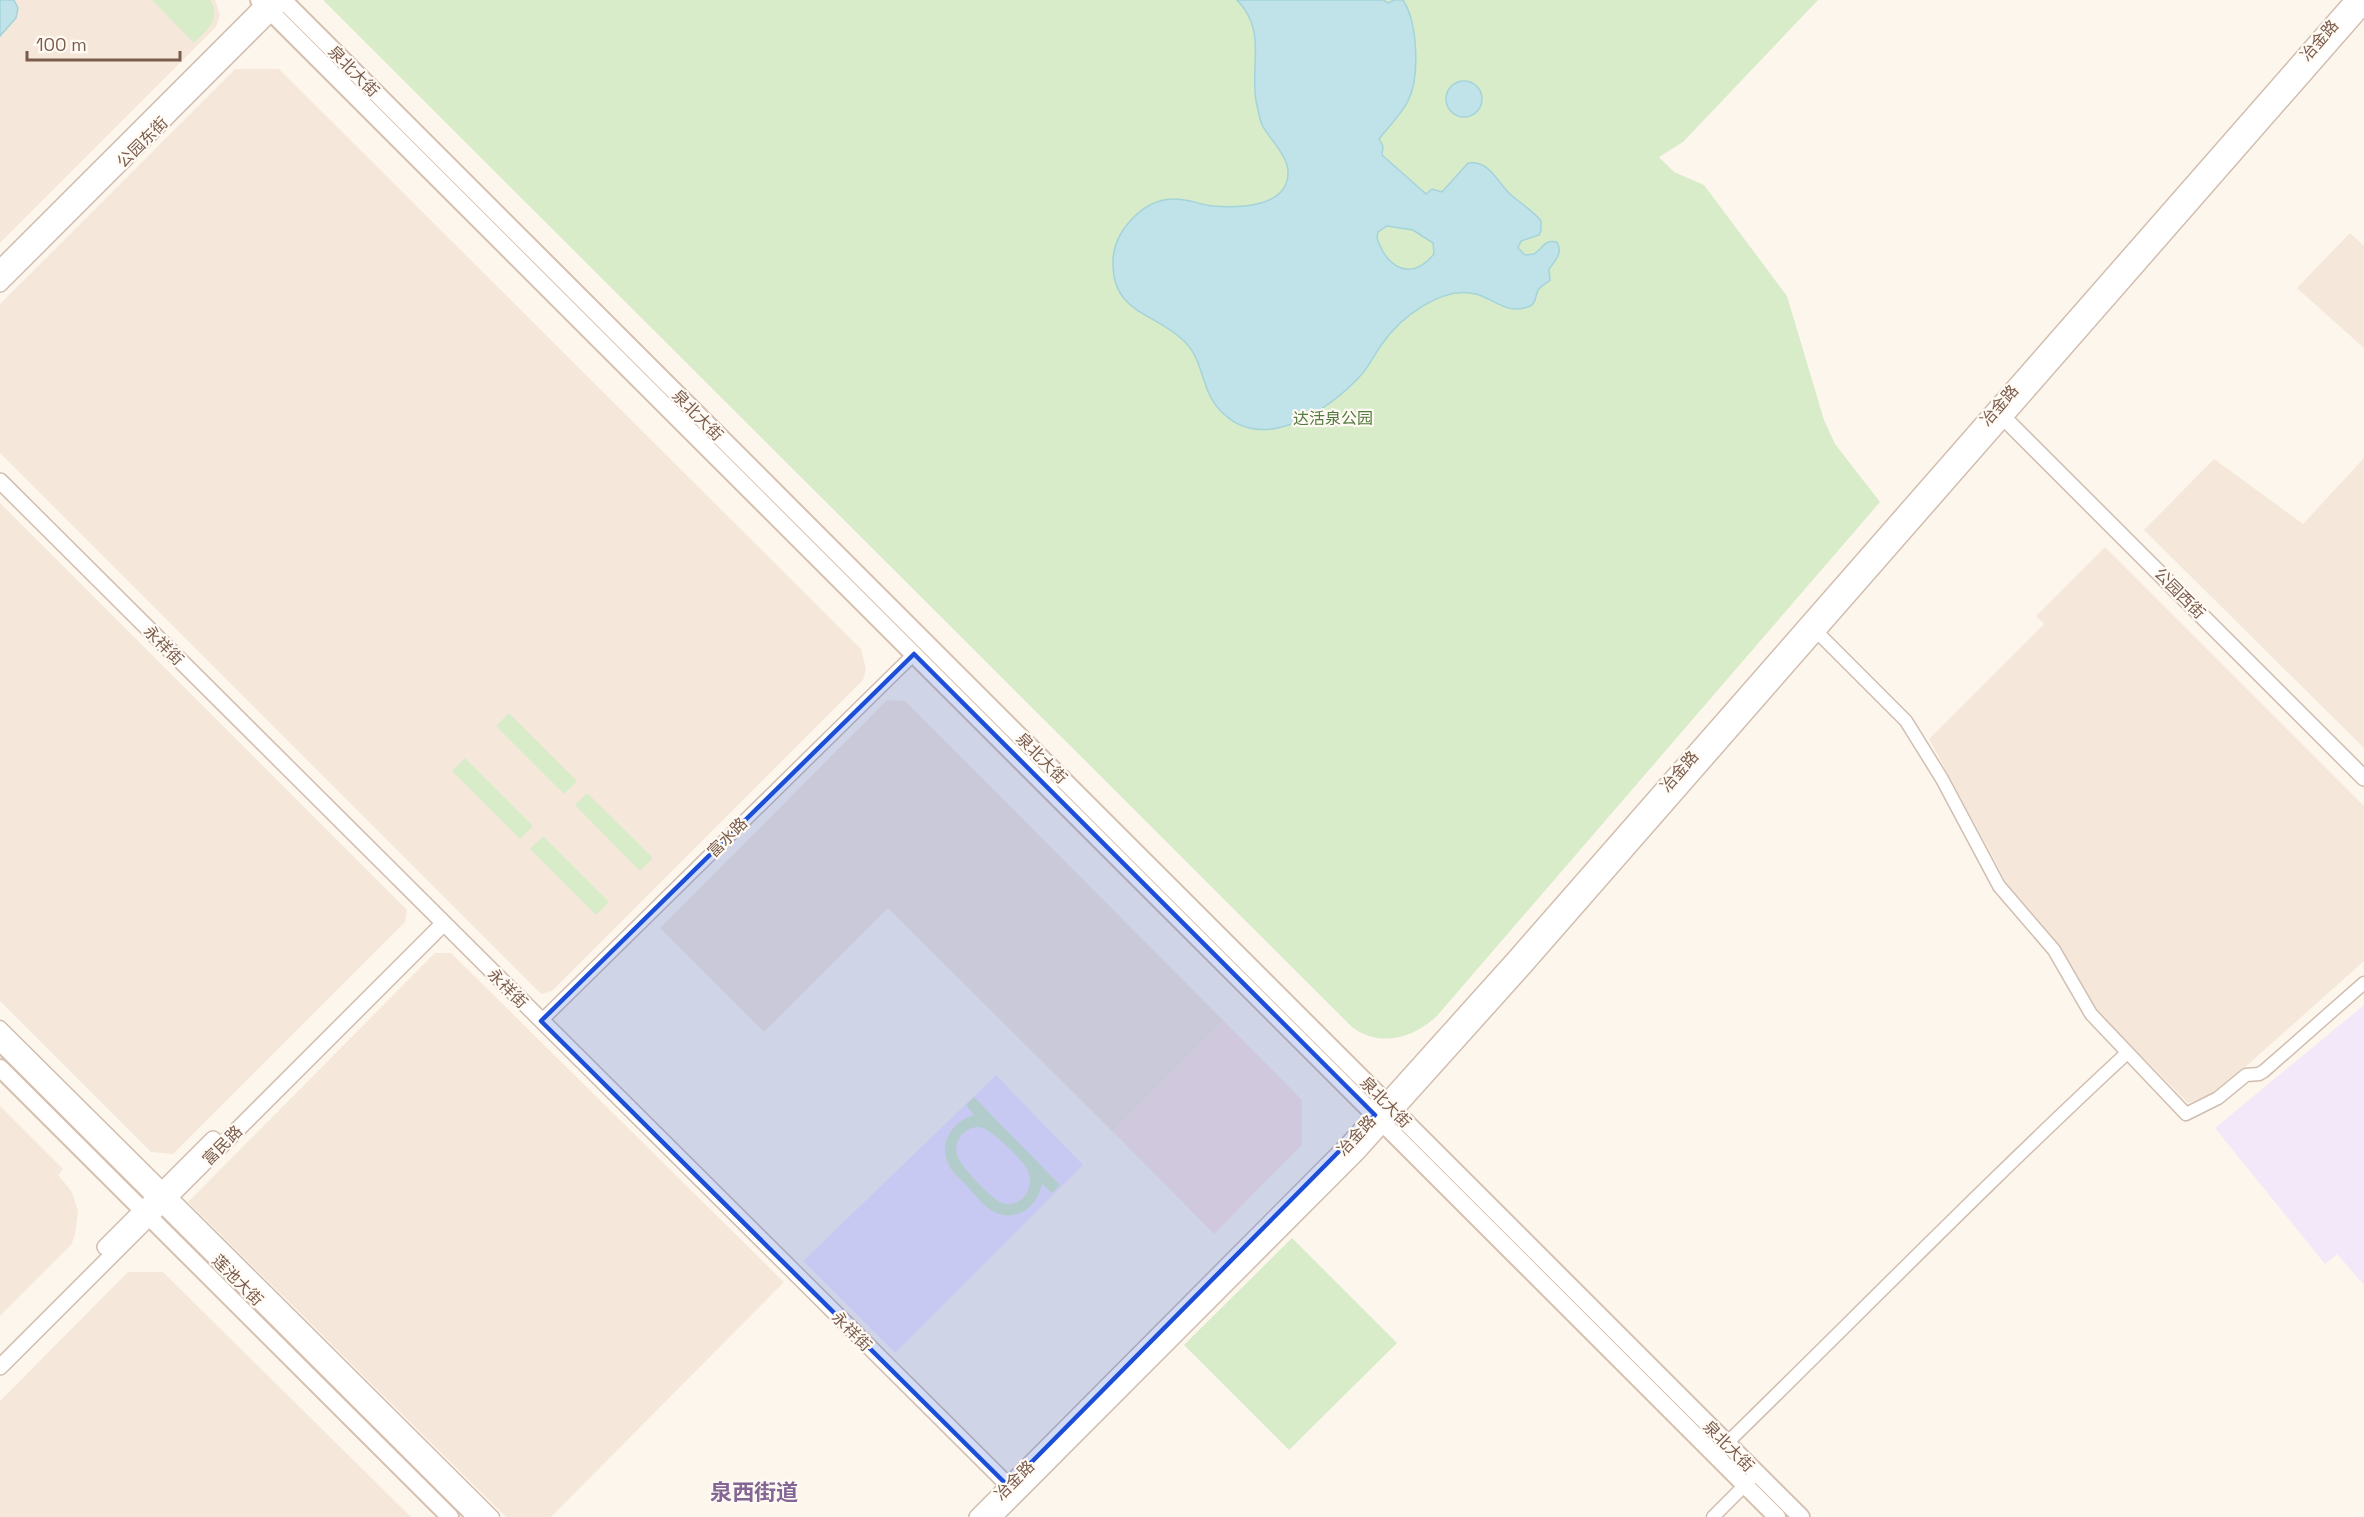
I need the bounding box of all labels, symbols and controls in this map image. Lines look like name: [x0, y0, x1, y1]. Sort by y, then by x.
street label: 冶金路: [2296, 15, 2343, 65]
scale bar: [27, 24, 180, 62]
text: 100 m: [36, 33, 87, 56]
street label: 泉北大街: [324, 41, 384, 101]
street label: 公园东街: [112, 112, 172, 172]
street label: 冶金路: [1976, 380, 2023, 430]
street label: 泉北大街: [668, 385, 728, 445]
park label: 达活泉公园: [1293, 408, 1373, 429]
street label: 公园西街: [2150, 563, 2210, 623]
street label: 永祥街: [139, 621, 188, 670]
street label: 泉北大街: [1012, 728, 1072, 788]
street label: 冶金路: [1656, 746, 1703, 796]
street label: 富水路: [703, 813, 752, 862]
street label: 永祥街: [483, 964, 532, 1013]
street label: 泉北大街: [1356, 1072, 1416, 1132]
street label: 冶金路: [1332, 1111, 1380, 1160]
street label: 富民路: [198, 1121, 247, 1170]
street label: 莲池大街: [208, 1250, 268, 1310]
street label: 永祥街: [827, 1307, 876, 1356]
street label: 泉北大街: [1699, 1416, 1759, 1476]
street label: 冶金路: [990, 1456, 1039, 1505]
district label: 泉西街道: [710, 1478, 798, 1506]

